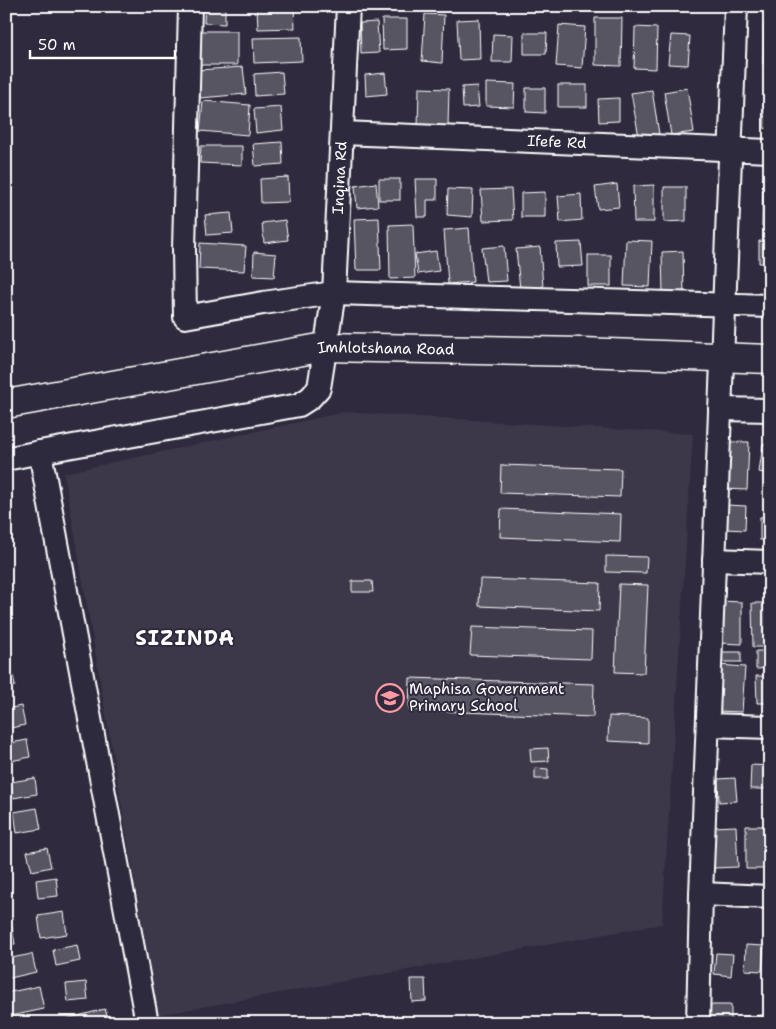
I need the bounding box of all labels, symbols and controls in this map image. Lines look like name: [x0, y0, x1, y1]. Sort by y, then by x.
scale bar: [30, 28, 175, 60]
text: 50 m: [38, 35, 76, 55]
street label: Ifefe Rd: [527, 131, 587, 153]
street label: Inqina Rd: [328, 140, 351, 215]
street label: Imhlotshana Road: [316, 337, 455, 360]
district label: SIZINDA: [135, 625, 235, 651]
place label: Maphisa Government Primary School: [409, 679, 565, 716]
school or university icon: Maphisa Government Primary School: [375, 683, 405, 713]

